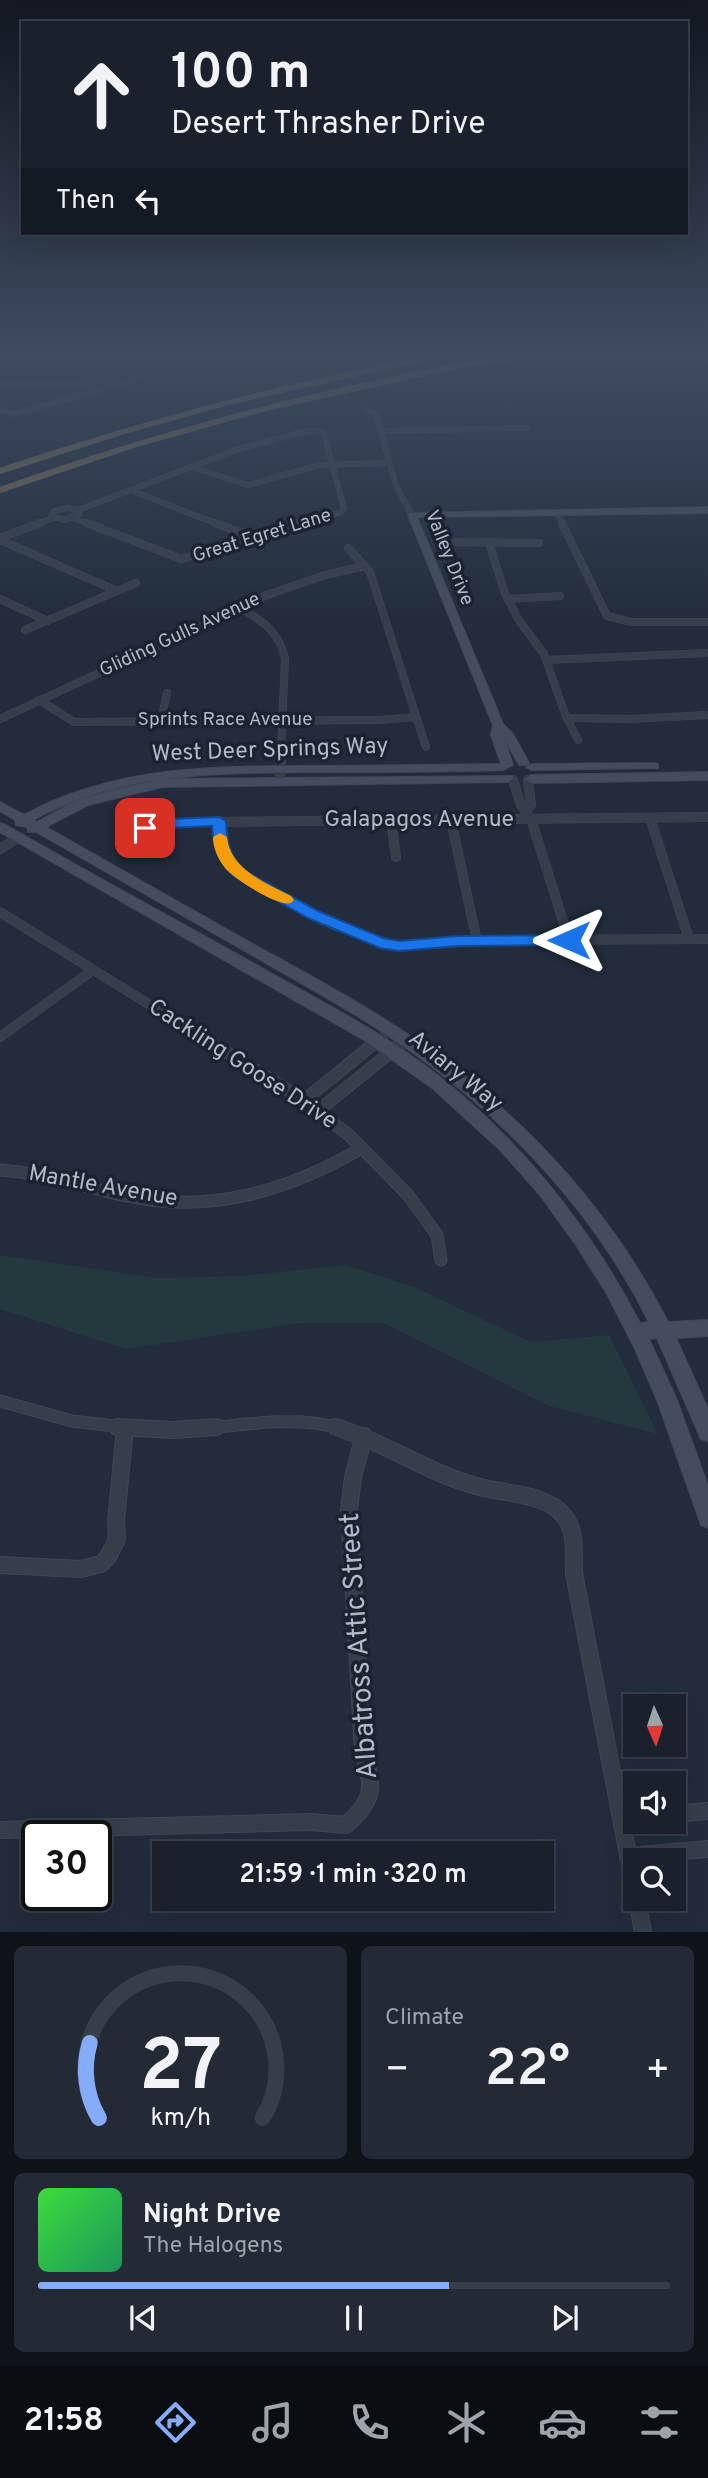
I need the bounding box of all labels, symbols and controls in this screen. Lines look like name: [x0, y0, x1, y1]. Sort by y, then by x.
text: 100 m: [171, 44, 310, 106]
icon: ahead: [56, 49, 147, 140]
text: Desert Thrasher Drive: [171, 105, 485, 145]
icon: left: [129, 182, 167, 220]
text: Then: [56, 185, 115, 218]
street label: Great Egret Lane: [190, 504, 334, 568]
street label: Valley Drive: [419, 507, 479, 609]
street label: Gliding Gulls Avenue: [96, 587, 264, 683]
street label: Sprints Race Avenue: [138, 708, 312, 732]
street label: West Deer Springs Way: [151, 732, 389, 770]
pin: [115, 798, 175, 858]
street label: Galapagos Avenue: [324, 806, 514, 835]
icon: arrive: [126, 809, 164, 847]
position arrow: [532, 903, 606, 977]
street label: Cackling Goose Drive: [142, 993, 342, 1137]
street label: Aviary Way: [402, 1025, 508, 1119]
street label: Mantle Avenue: [26, 1160, 180, 1214]
street label: Albatross Attic Street: [333, 1512, 387, 1780]
north arrow: [623, 1694, 686, 1757]
map controls: [623, 1694, 686, 1911]
button: sound: [623, 1771, 686, 1834]
speed limit sign: 30: [21, 1820, 112, 1911]
button: search: [623, 1848, 686, 1911]
text: 21:59 · 1 min · 320 m: [239, 1859, 467, 1892]
text: Climate: [385, 2004, 464, 2033]
text: 27: [139, 2025, 222, 2117]
text: 22°: [485, 2038, 570, 2104]
text: −: [385, 2047, 410, 2096]
text: +: [645, 2047, 670, 2096]
text: km/h: [150, 2103, 211, 2135]
text: Night Drive: [143, 2199, 281, 2232]
text: The Halogens: [143, 2232, 283, 2261]
icon: previous: [124, 2299, 162, 2337]
icon: pause: [335, 2299, 373, 2337]
icon: next: [546, 2299, 584, 2337]
icon: directions: [151, 2398, 200, 2447]
icon: music: [248, 2398, 297, 2447]
icon: phone: [345, 2398, 394, 2447]
icon: climate: [442, 2398, 491, 2447]
icon: car: [538, 2398, 587, 2447]
icon: filters: [635, 2398, 684, 2447]
text: 21:58: [24, 2402, 104, 2442]

